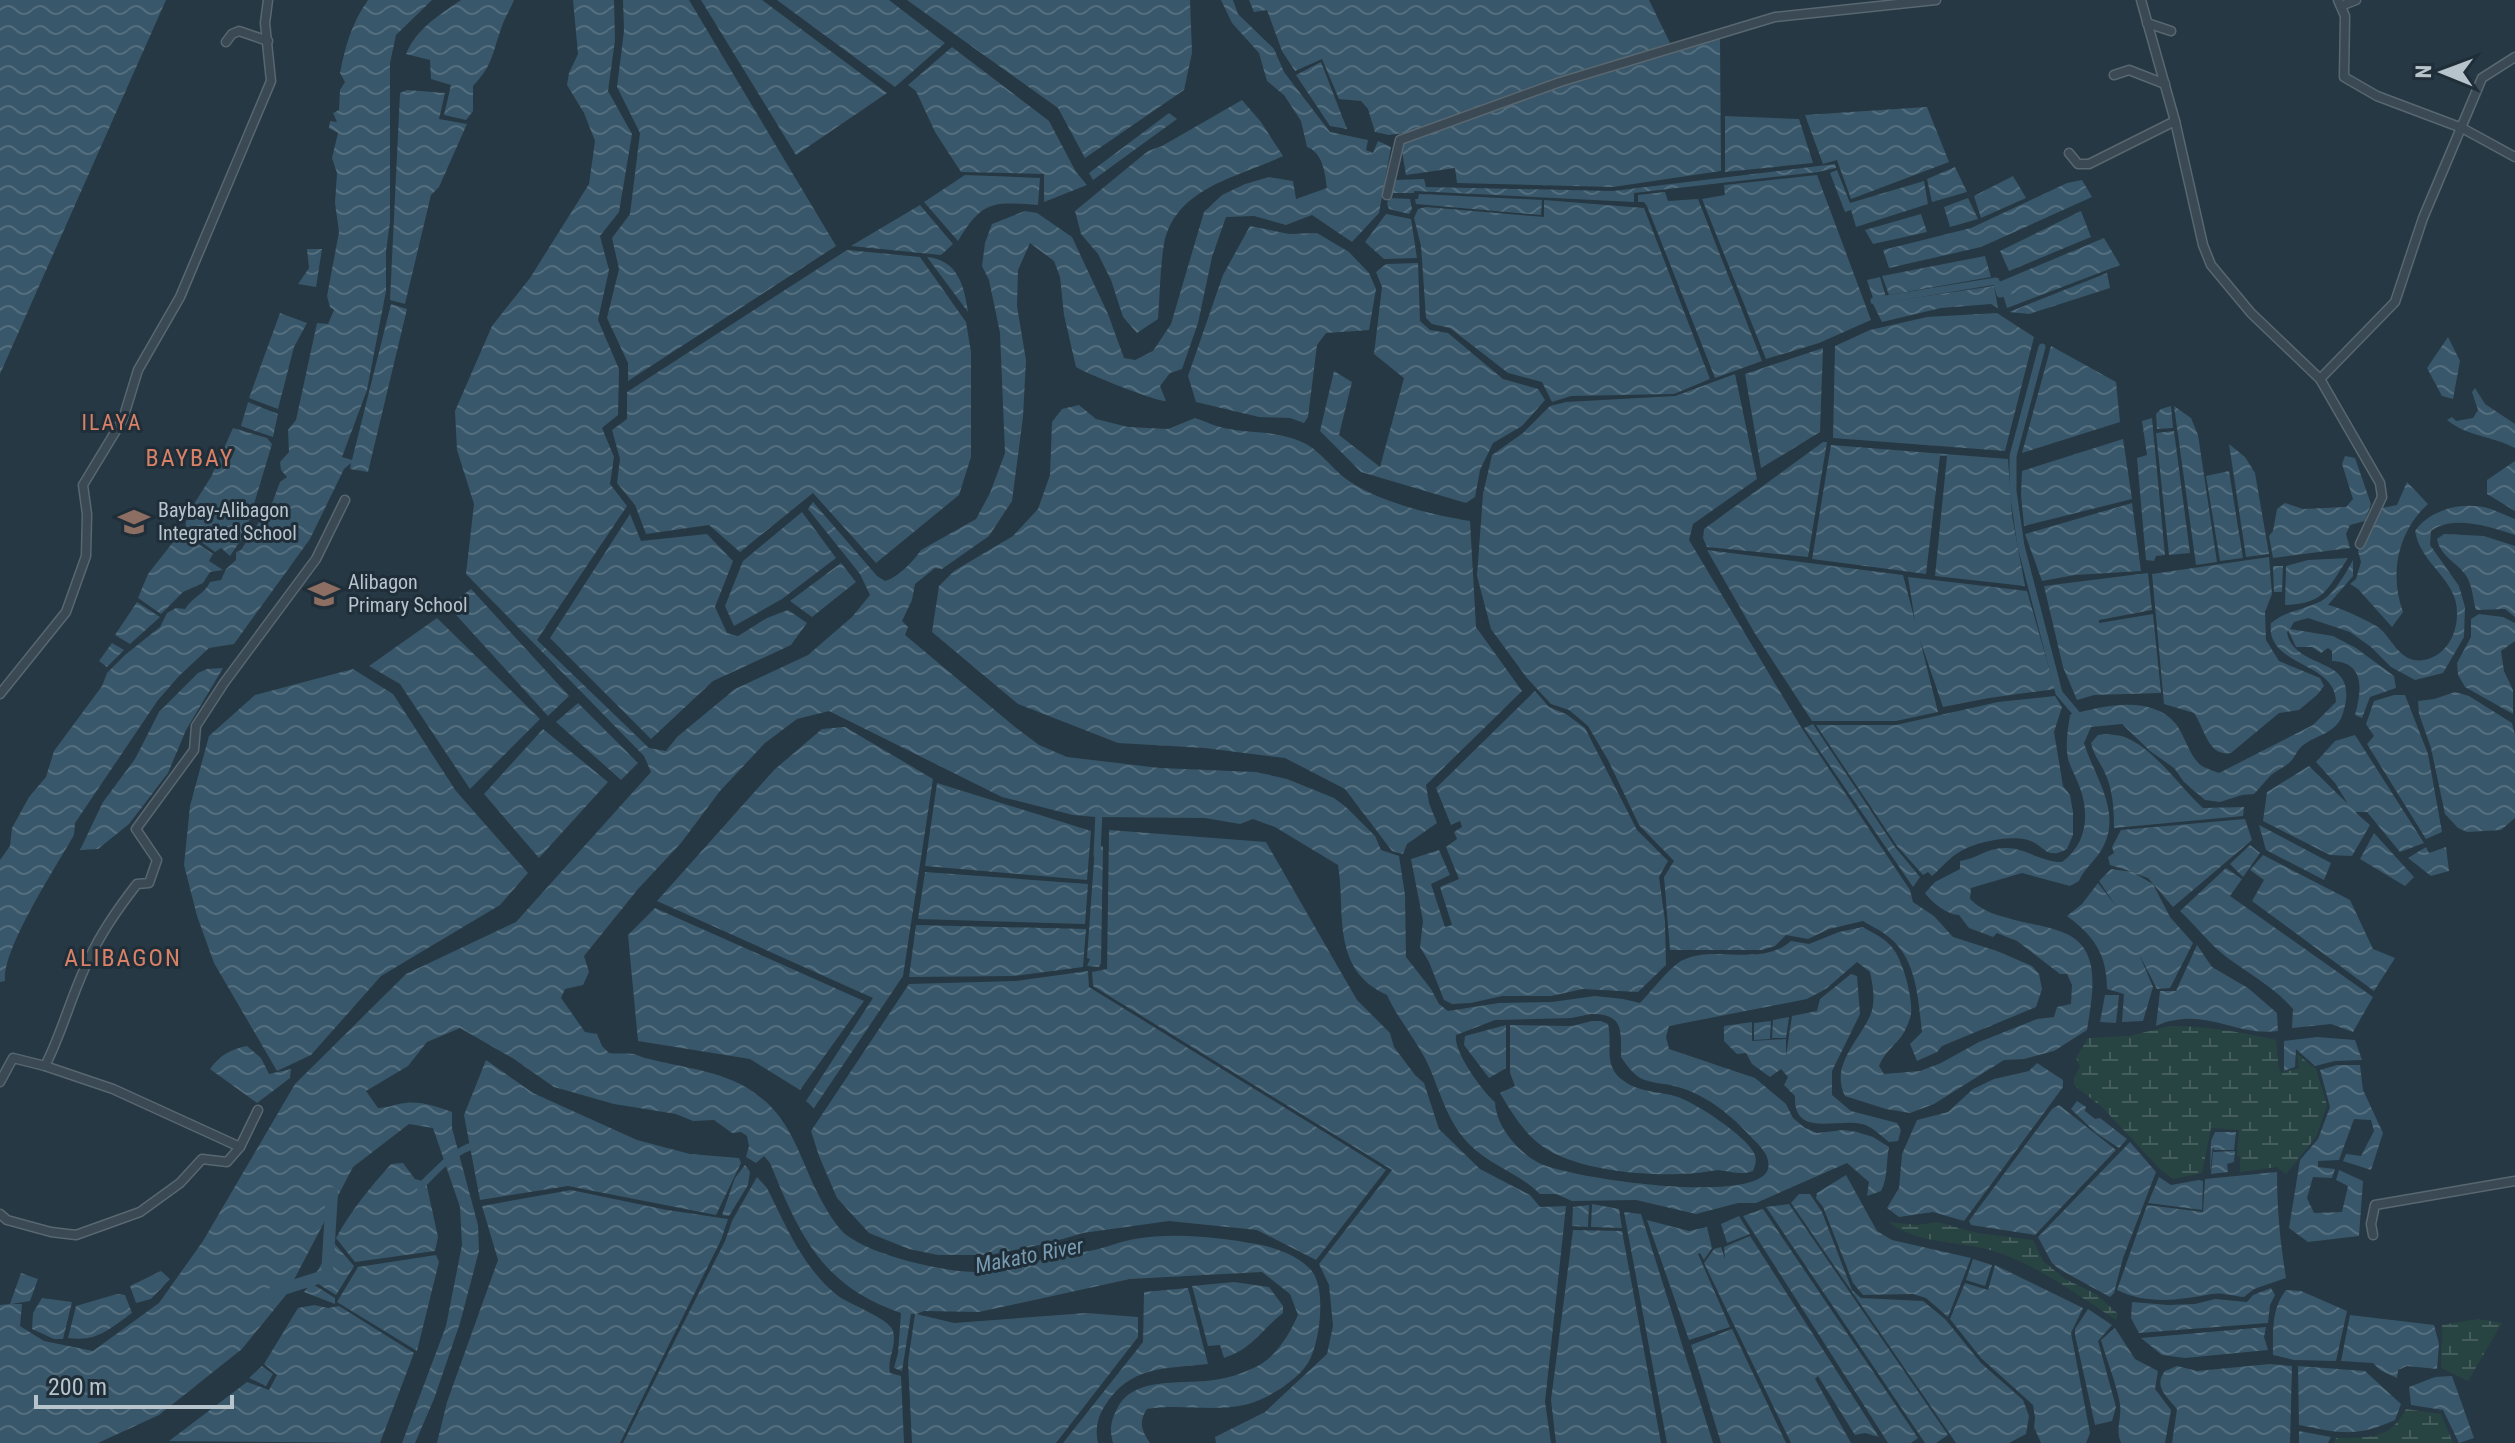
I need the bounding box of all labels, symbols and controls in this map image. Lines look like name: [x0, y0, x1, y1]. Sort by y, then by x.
north arrow: [2403, 32, 2483, 112]
text: N: [2411, 65, 2436, 79]
district label: ILAYA: [81, 410, 143, 435]
district label: BAYBAY: [146, 444, 234, 472]
place label: Baybay-Alibagon Integrated School: [158, 498, 297, 545]
school or university icon: Baybay-Alibagon Integrated School: [117, 505, 151, 539]
place label: Alibagon Primary School: [348, 570, 468, 617]
school or university icon: Alibagon Primary School: [307, 577, 341, 611]
district label: ALIBAGON: [64, 944, 182, 972]
water label: Makato River: [973, 1233, 1086, 1278]
scale bar: [36, 1359, 232, 1409]
text: 200 m: [48, 1373, 107, 1401]

